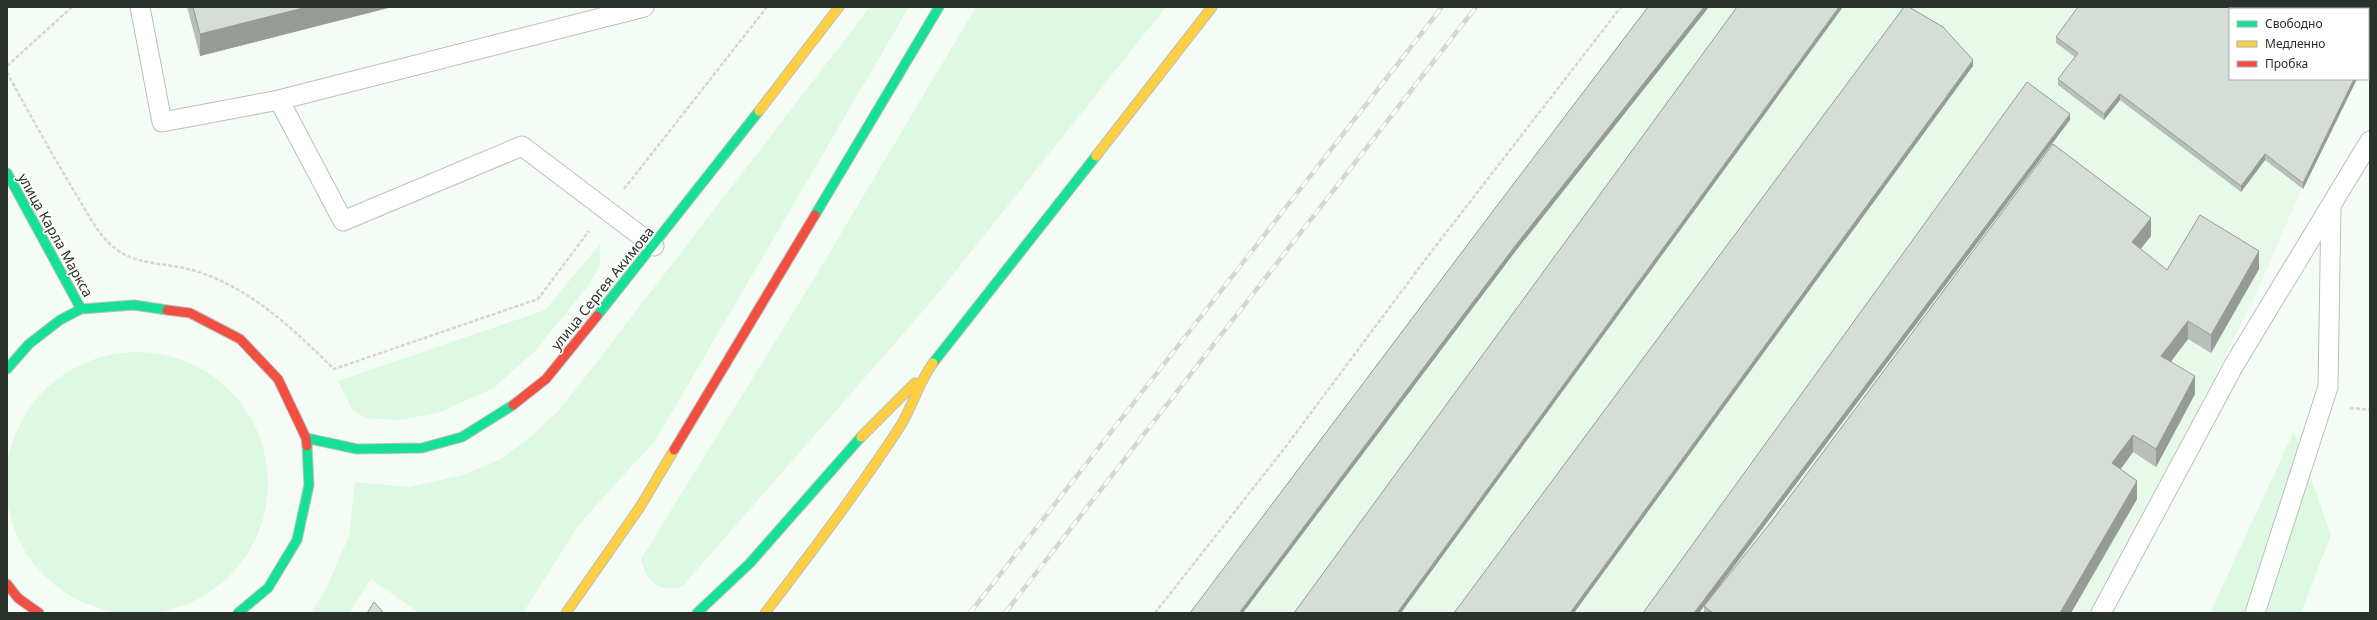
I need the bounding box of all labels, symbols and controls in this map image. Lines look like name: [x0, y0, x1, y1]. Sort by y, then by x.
legend: [2229, 8, 2369, 80]
text: Свободно: [2265, 15, 2323, 32]
text: Медленно: [2265, 35, 2325, 52]
text: Пробка: [2265, 55, 2308, 72]
street label: улица Карла Маркса: [14, 170, 98, 300]
street label: улица Сергея Акимова: [546, 222, 658, 354]

